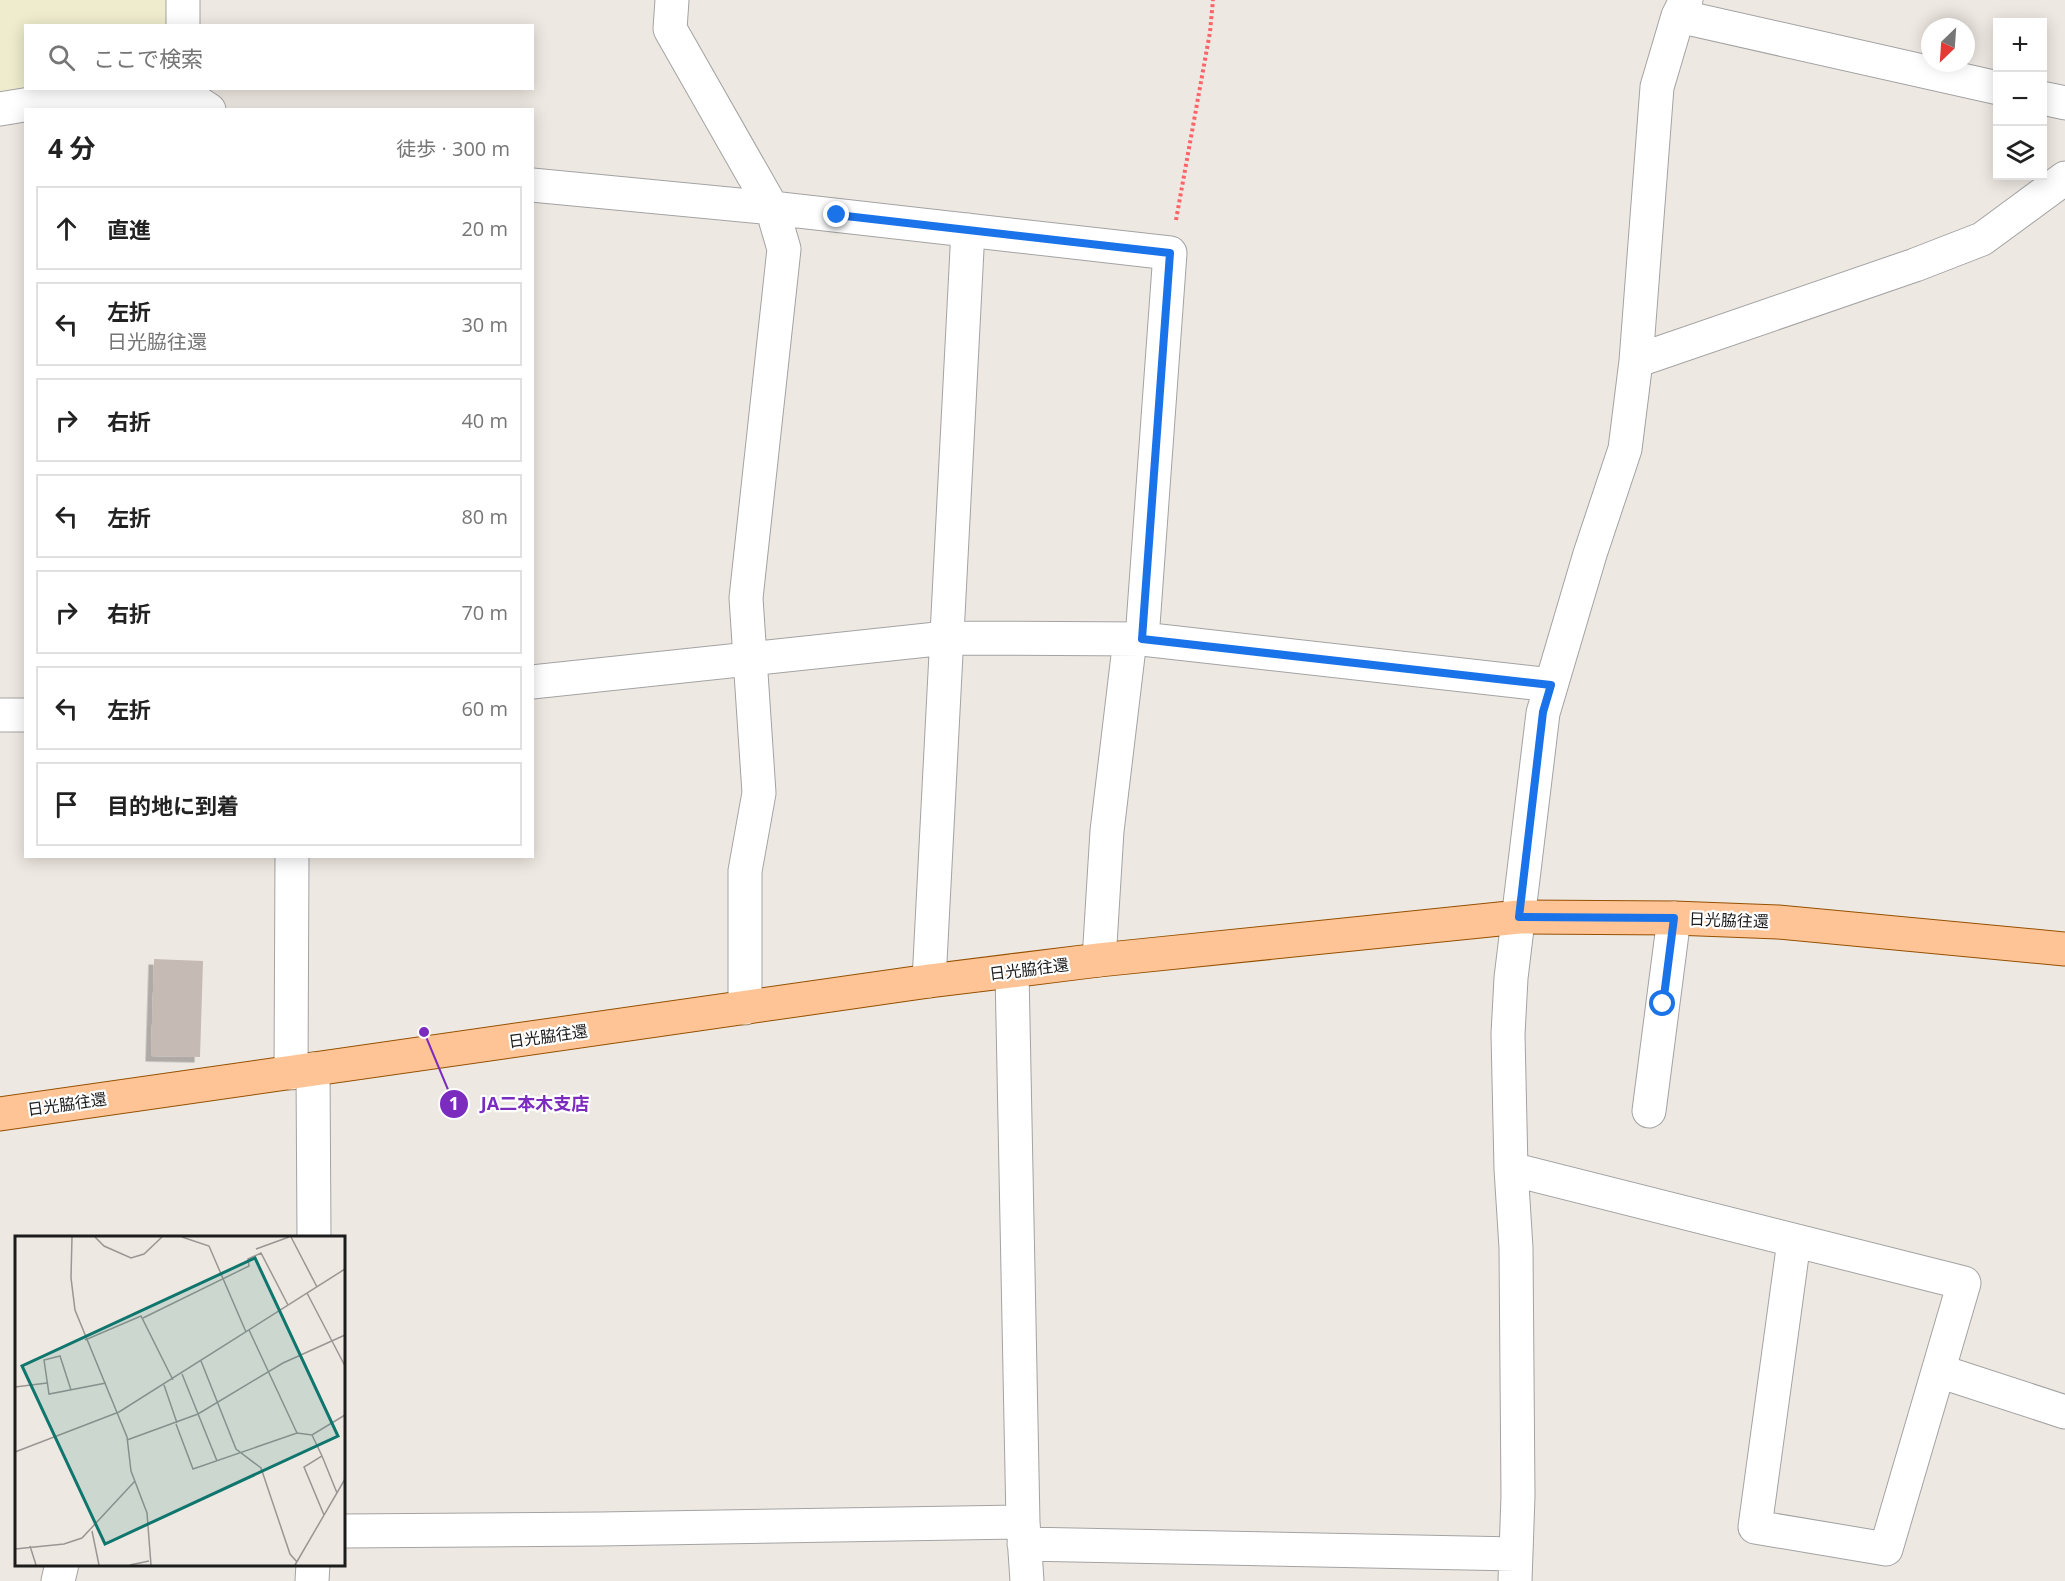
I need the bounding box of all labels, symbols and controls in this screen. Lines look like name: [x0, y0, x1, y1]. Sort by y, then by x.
north arrow: [1921, 18, 1975, 72]
map controls: [1993, 18, 2047, 180]
button: +: [1993, 18, 2047, 72]
search box: [24, 24, 534, 90]
icon: search: [45, 41, 78, 74]
text: ここで検索: [93, 43, 203, 73]
button: −: [1993, 72, 2047, 126]
button: layers: [1993, 126, 2047, 180]
text: 4 分: [48, 130, 96, 166]
text: 徒歩 · 300 m: [396, 135, 510, 162]
route end: [823, 201, 849, 227]
icon: ahead: [50, 212, 83, 245]
text: 直進: [107, 214, 151, 244]
text: 20 m: [461, 215, 508, 242]
text: 左折: [107, 296, 151, 326]
icon: left: [50, 308, 83, 341]
text: 30 m: [461, 311, 508, 338]
text: 日光脇往還: [107, 328, 207, 355]
icon: right: [50, 404, 83, 437]
text: 右折: [107, 406, 151, 436]
text: 40 m: [461, 407, 508, 434]
icon: left: [50, 500, 83, 533]
text: 左折: [107, 502, 151, 532]
text: 80 m: [461, 503, 508, 530]
icon: right: [50, 596, 83, 629]
text: 右折: [107, 598, 151, 628]
text: 70 m: [461, 599, 508, 626]
icon: left: [50, 692, 83, 725]
text: 左折: [107, 694, 151, 724]
text: 60 m: [461, 695, 508, 722]
icon: arrive: [50, 788, 83, 821]
text: 目的地に到着: [107, 790, 239, 820]
street label: 日光脇往還: [1689, 908, 1769, 932]
street label: 日光脇往還: [988, 953, 1070, 985]
route start: [1649, 990, 1675, 1016]
street label: 日光脇往還: [507, 1020, 589, 1052]
callout: JA二本木支店: [439, 1086, 601, 1122]
street label: 日光脇往還: [26, 1088, 108, 1120]
text: 1: [449, 1091, 459, 1115]
text: JA二本木支店: [479, 1091, 589, 1115]
inset map: [15, 1236, 345, 1566]

